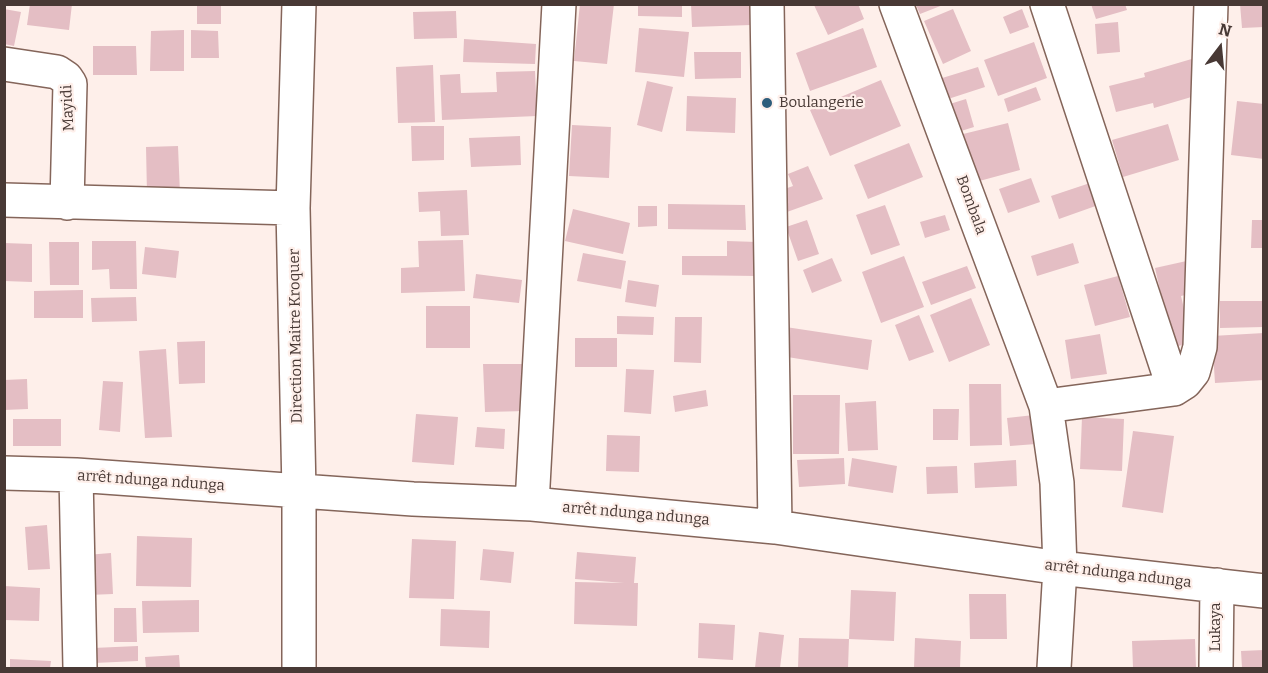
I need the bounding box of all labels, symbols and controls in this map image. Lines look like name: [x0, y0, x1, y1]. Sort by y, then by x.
north arrow: [1190, 18, 1250, 78]
text: N: [1217, 19, 1234, 41]
street label: Mayidi: [58, 84, 78, 132]
place label: Boulangerie: [779, 94, 864, 112]
marker: Boulangerie: [760, 96, 774, 110]
street label: Bombala: [952, 173, 990, 237]
street label: Direction Maitre Kroquer: [285, 248, 307, 424]
street label: arrêt ndunga ndunga: [77, 467, 225, 495]
street label: arrêt ndunga ndunga: [562, 499, 710, 529]
street label: arrêt ndunga ndunga: [1044, 556, 1192, 592]
street label: Lukaya: [1207, 602, 1225, 652]

